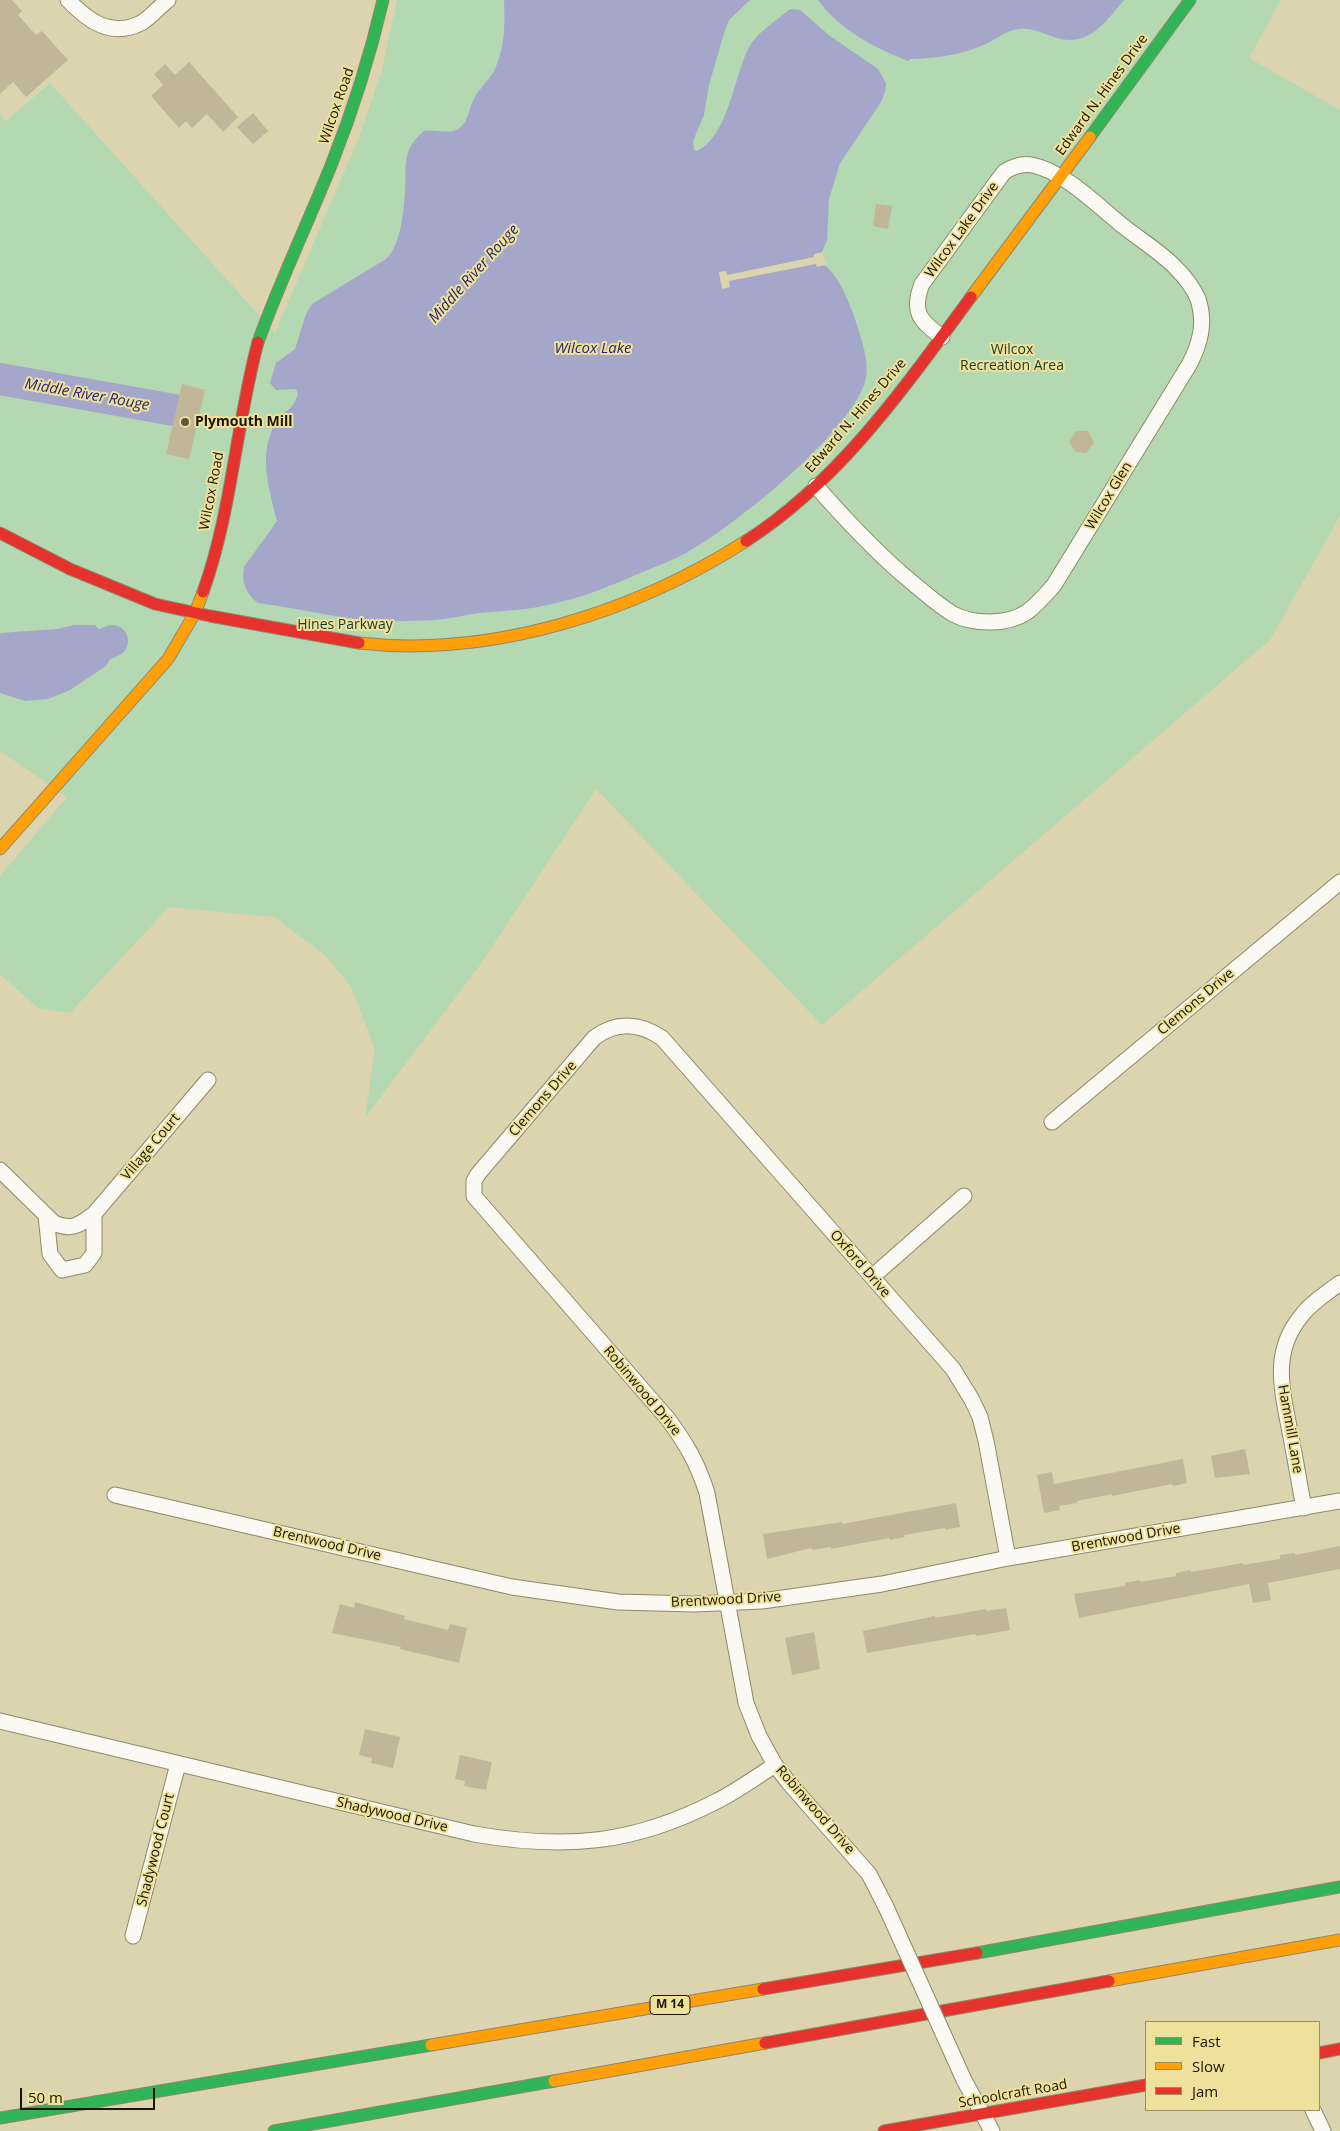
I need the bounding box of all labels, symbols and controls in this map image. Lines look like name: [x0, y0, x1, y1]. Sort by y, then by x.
street label: Edward N. Hines Drive: [1052, 31, 1152, 159]
street label: Wilcox Road: [316, 66, 358, 146]
street label: Wilcox Lake Drive: [922, 179, 1002, 281]
water label: Middle River Rouge: [425, 221, 523, 327]
water label: Wilcox Lake: [554, 340, 632, 358]
park label: Wilcox Recreation Area: [960, 342, 1064, 374]
street label: Edward N. Hines Drive: [802, 356, 910, 476]
water label: Middle River Rouge: [23, 375, 151, 415]
place label: Plymouth Mill: [195, 414, 293, 430]
marker: Plymouth Mill: [179, 416, 191, 428]
street label: Wilcox Road: [196, 450, 228, 532]
street label: Wilcox Glen: [1082, 459, 1136, 533]
park label: Hines Parkway: [297, 617, 393, 633]
street label: Clemons Drive: [1154, 965, 1238, 1039]
street label: Clemons Drive: [506, 1058, 580, 1140]
street label: Village Court: [118, 1110, 184, 1184]
street label: Oxford Drive: [826, 1227, 894, 1301]
street label: Robinwood Drive: [600, 1343, 684, 1439]
street label: Hammill Lane: [1274, 1383, 1306, 1475]
street label: Brentwood Drive: [1070, 1520, 1182, 1556]
street label: Brentwood Drive: [271, 1523, 383, 1565]
street label: Brentwood Drive: [670, 1589, 782, 1611]
street label: Robinwood Drive: [772, 1762, 858, 1858]
street label: Shadywood Court: [134, 1792, 178, 1908]
street label: Shadywood Drive: [335, 1794, 449, 1836]
road number: M 14: [650, 1996, 690, 2014]
legend: [1145, 2021, 1320, 2111]
text: Fast: [1192, 2031, 1221, 2051]
text: Slow: [1192, 2056, 1225, 2076]
street label: Schoolcraft Road: [957, 2076, 1069, 2112]
scale bar: [22, 2078, 158, 2110]
text: Jam: [1192, 2081, 1218, 2101]
text: 50 m: [28, 2087, 63, 2107]

